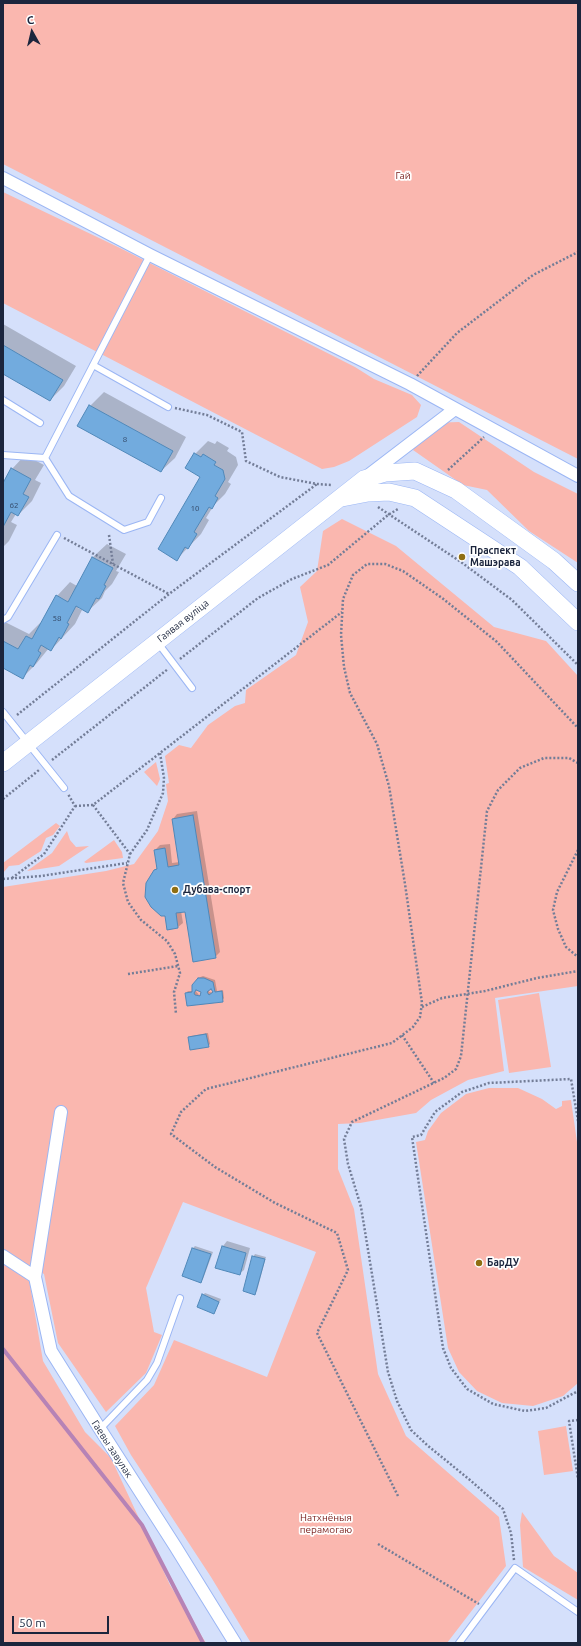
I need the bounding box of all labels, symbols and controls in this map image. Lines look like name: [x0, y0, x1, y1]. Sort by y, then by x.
north arrow: [12, 12, 52, 52]
text: С: [26, 14, 35, 27]
park label: Гай: [395, 170, 411, 182]
house number: 8: [123, 434, 127, 444]
house number: 62: [9, 500, 19, 510]
house number: 10: [190, 503, 200, 513]
place label: Праспект Машэрава: [470, 545, 521, 568]
marker: Праспект Машэрава: [457, 552, 467, 562]
street label: Гаявая вуліца: [155, 597, 211, 645]
house number: 58: [52, 613, 62, 623]
place label: Дубава-спорт: [183, 884, 251, 896]
marker: Дубава-спорт: [170, 885, 180, 895]
place label: БарДУ: [487, 1257, 519, 1269]
marker: БарДУ: [474, 1258, 484, 1268]
street label: Гаевы завулак: [89, 1418, 135, 1480]
park label: Натхнёныя перамогаю: [300, 1512, 352, 1536]
scale bar: [14, 1608, 111, 1634]
text: 50 m: [19, 1616, 46, 1629]

